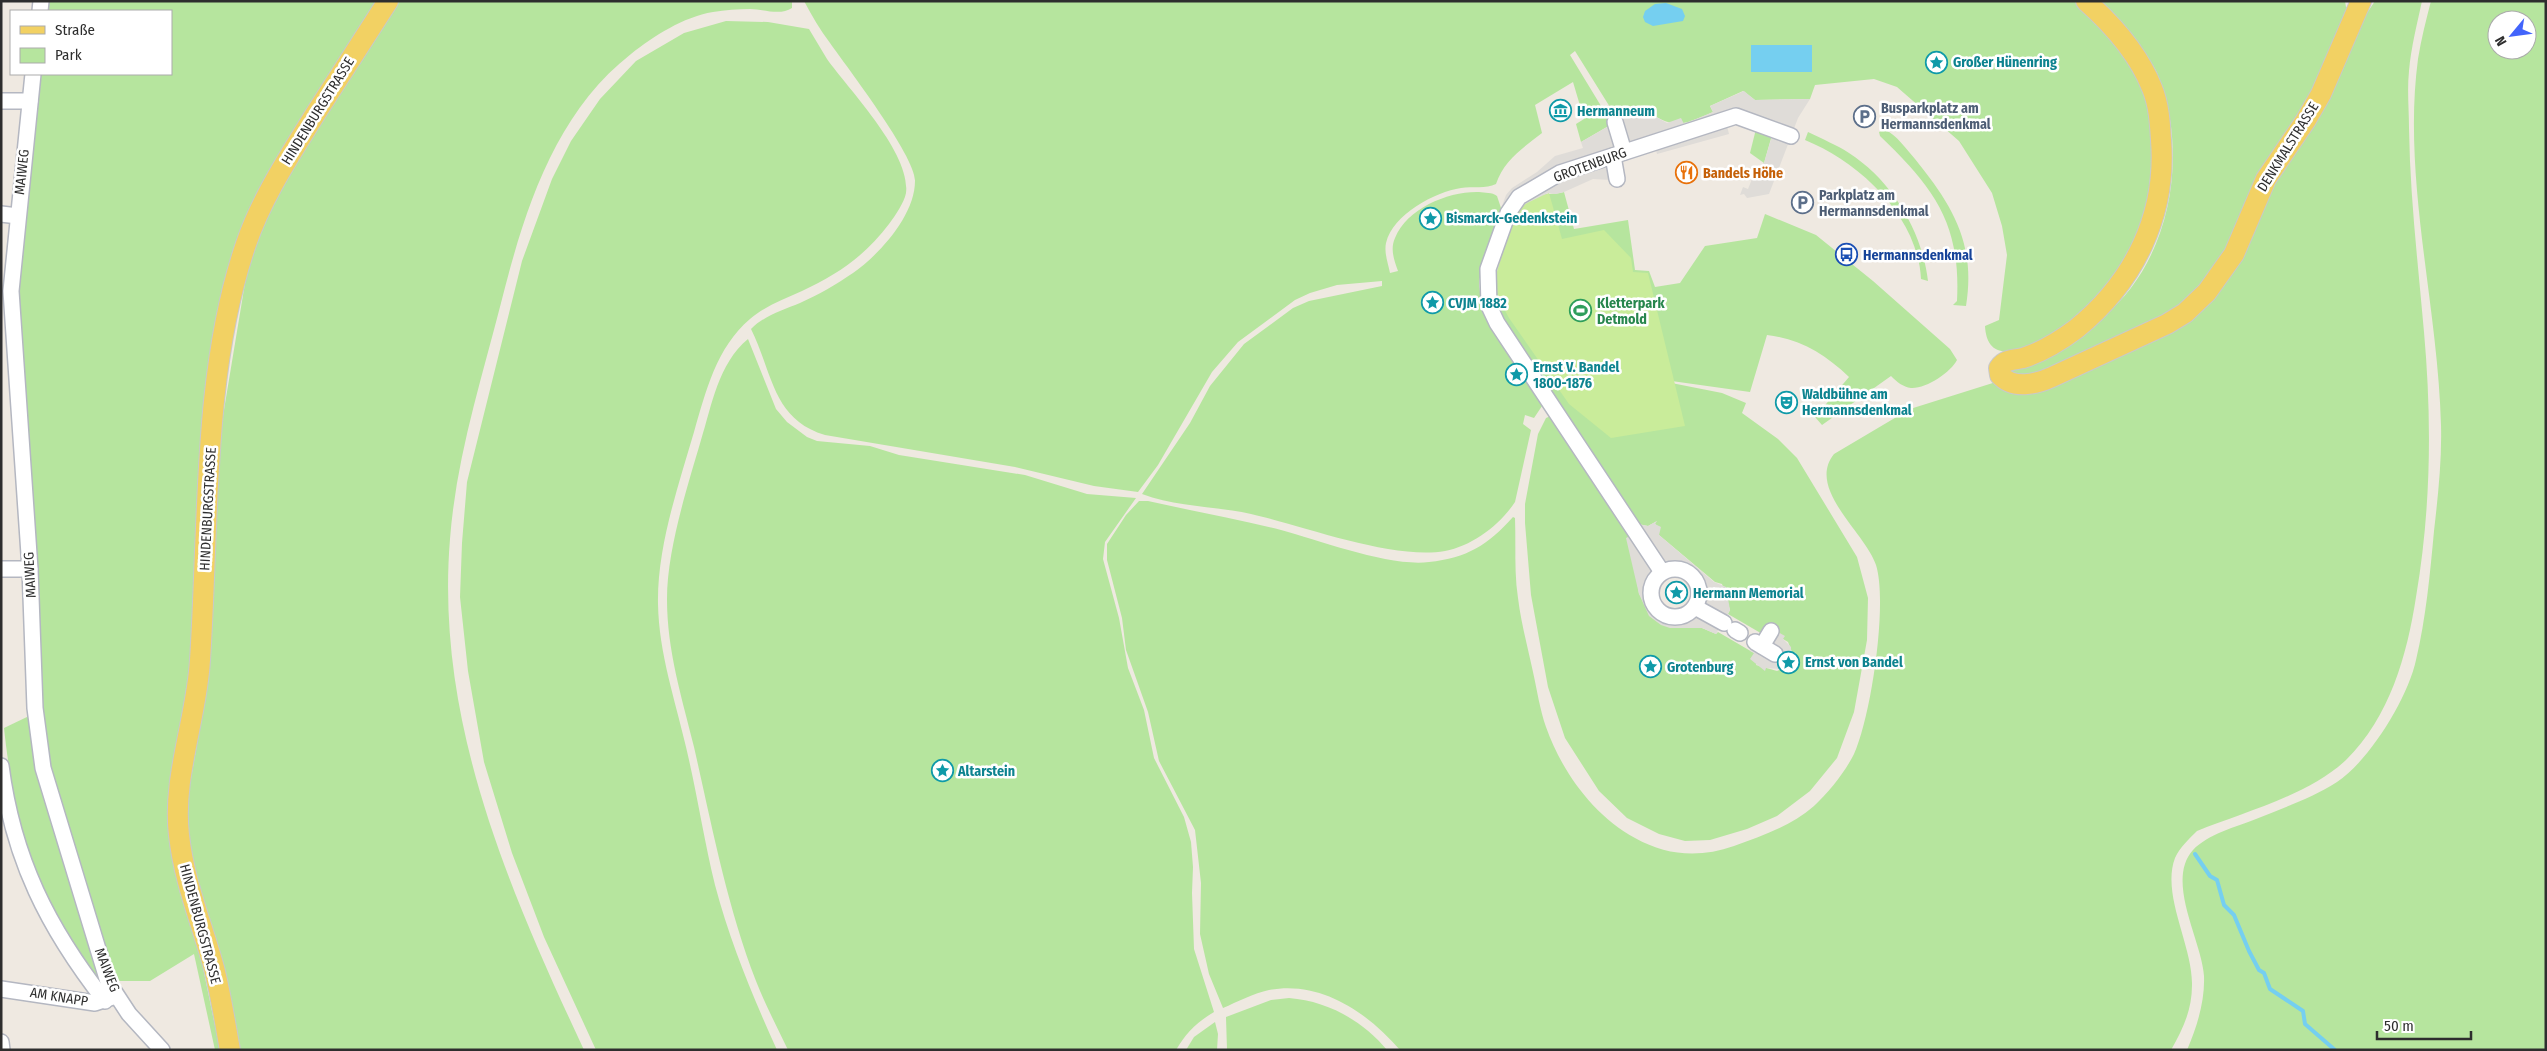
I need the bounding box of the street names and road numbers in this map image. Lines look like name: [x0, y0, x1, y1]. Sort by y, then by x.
street label: HINDENBURGSTRASSE: [278, 54, 358, 168]
street label: DENKMALSTRASSE: [2254, 99, 2323, 195]
street label: GROTENBURG: [1551, 144, 1629, 186]
street label: MAIWEG: [11, 148, 33, 196]
street label: HINDENBURGSTRASSE: [196, 446, 220, 571]
street label: MAIWEG: [20, 552, 40, 598]
street label: HINDENBURGSTRASSE: [176, 862, 224, 986]
street label: MAIWEG: [91, 946, 123, 994]
street label: AM KNAPP: [29, 984, 89, 1010]

